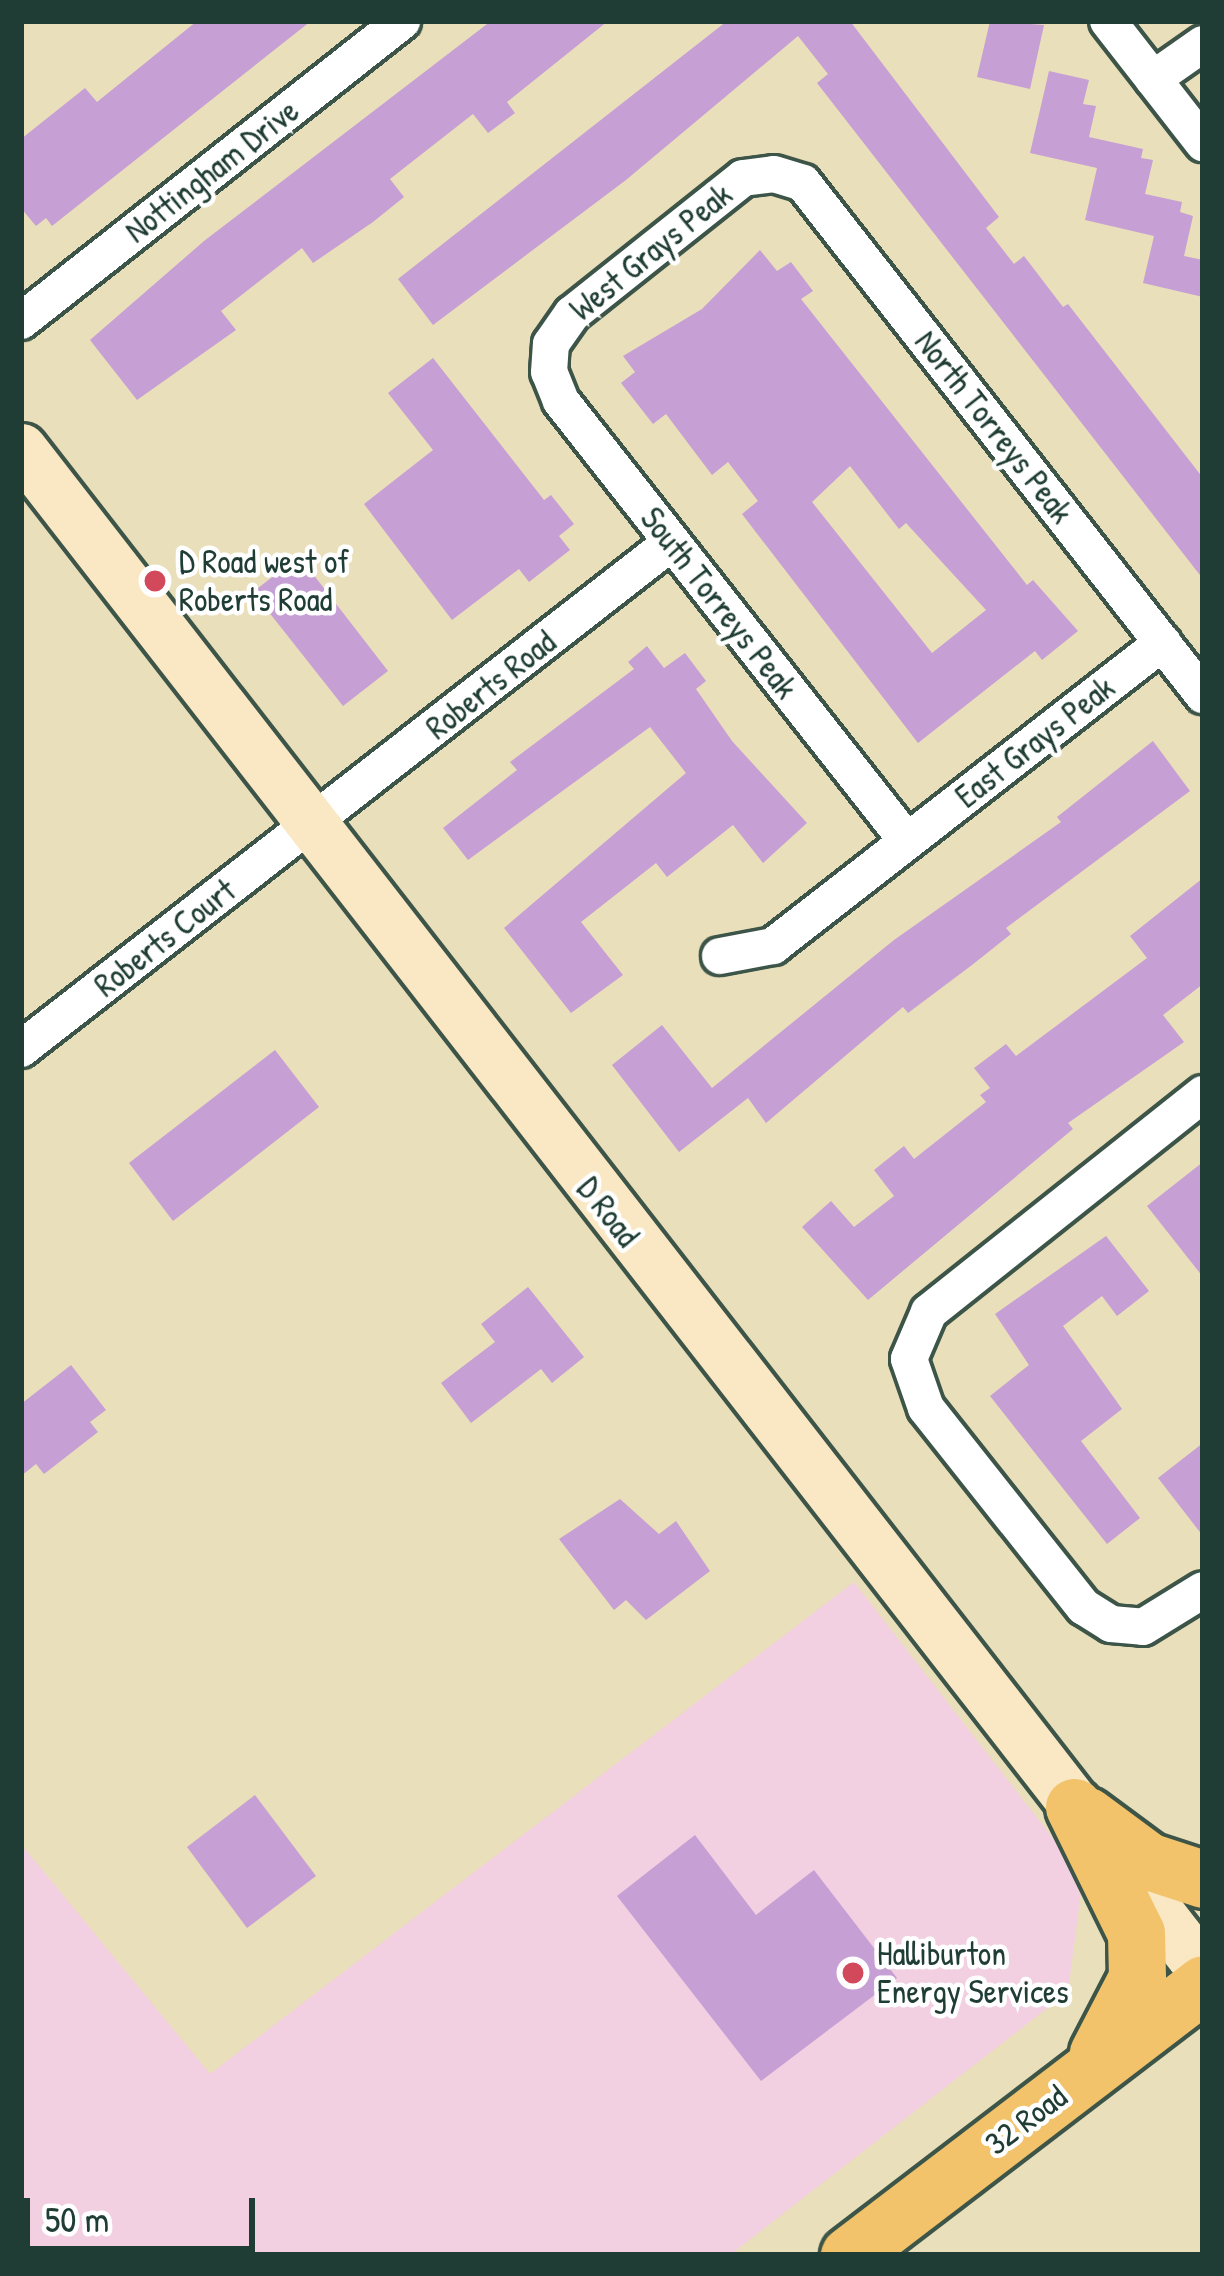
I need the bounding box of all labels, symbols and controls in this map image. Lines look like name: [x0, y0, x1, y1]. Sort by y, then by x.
street label: Nottingham Drive: [117, 91, 307, 251]
street label: West Grays Peak: [562, 175, 740, 329]
street label: North Torreys Peak: [907, 323, 1081, 531]
street label: South Torreys Peak: [632, 500, 806, 706]
place label: D Road west of Roberts Road: [179, 542, 349, 620]
marker: D Road west of Roberts Road: [142, 568, 168, 594]
street label: Roberts Road: [418, 622, 564, 748]
street label: East Grays Peak: [948, 668, 1122, 816]
street label: Roberts Court: [87, 871, 243, 1005]
street label: D Road: [569, 1169, 647, 1255]
place label: Halliburton Energy Services: [877, 1934, 1069, 2012]
marker: Halliburton Energy Services: [840, 1960, 866, 1986]
street label: 32 Road: [977, 2077, 1075, 2163]
scale bar: [30, 2174, 261, 2248]
text: 50 m: [45, 2194, 109, 2243]

